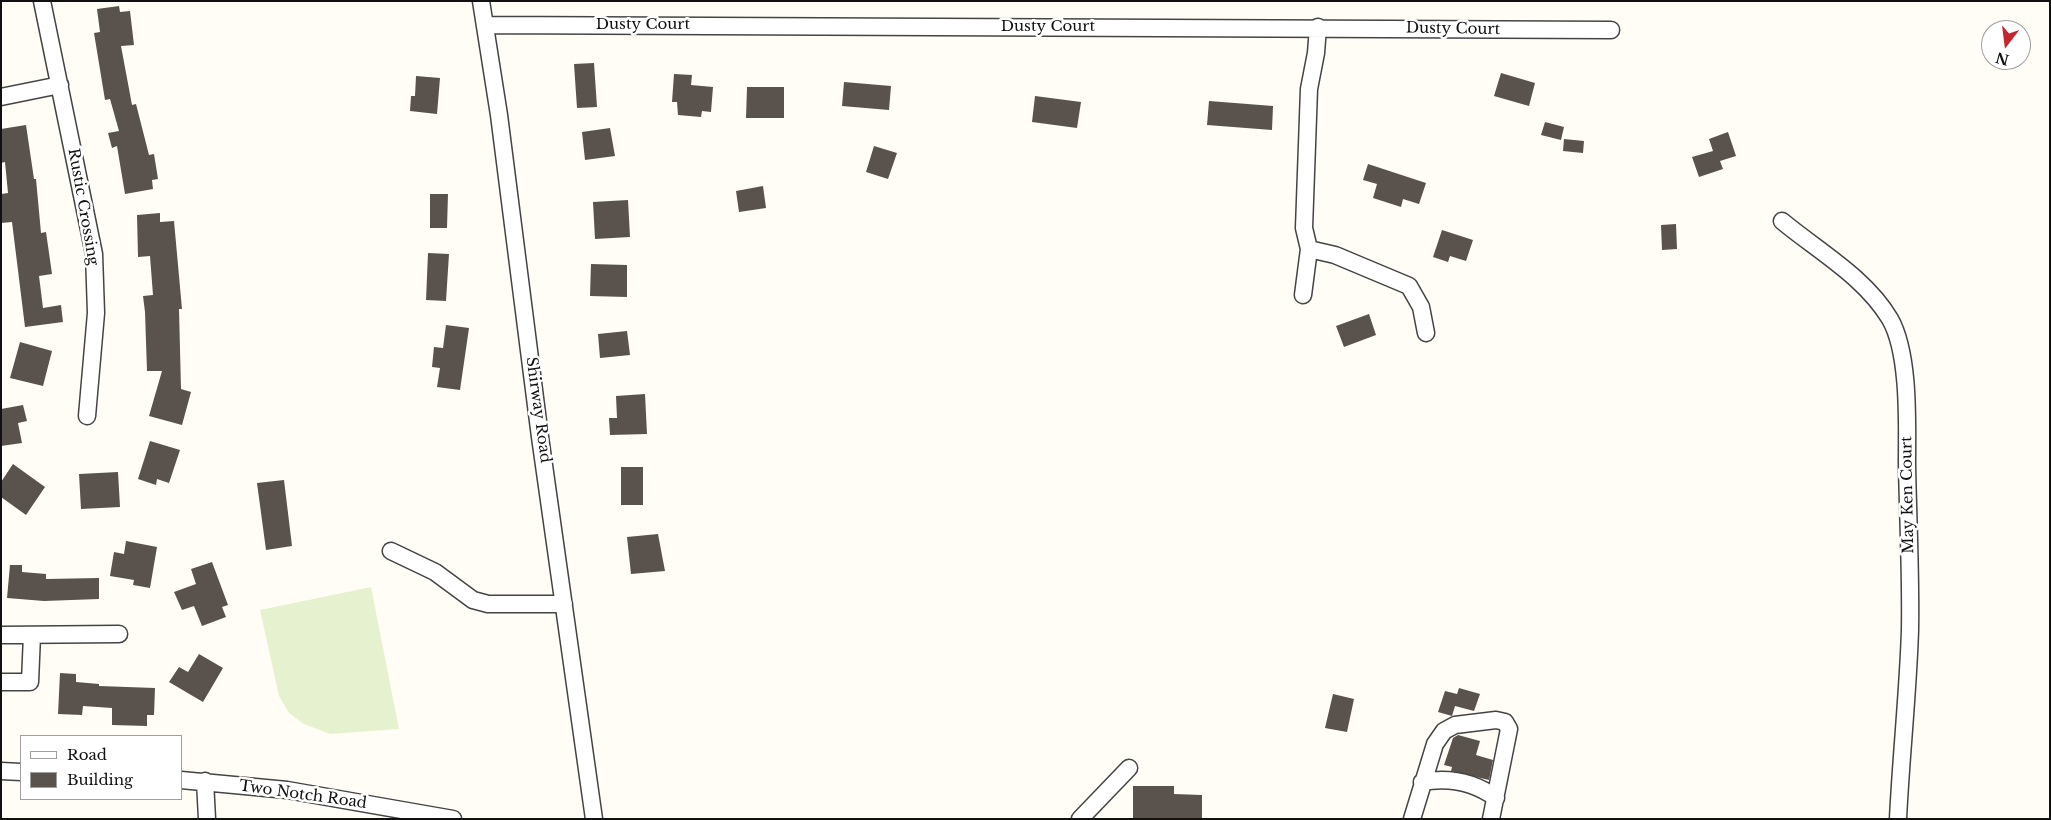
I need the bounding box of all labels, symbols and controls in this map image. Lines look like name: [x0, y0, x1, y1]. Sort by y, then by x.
street label: Dusty Court: [596, 16, 690, 34]
street label: Dusty Court: [1001, 18, 1095, 36]
street label: Dusty Court: [1406, 19, 1500, 39]
north arrow: [1981, 20, 2031, 70]
text: N: [1994, 48, 2011, 69]
street label: Rustic Crossing: [64, 147, 102, 267]
street label: Shirway Road: [522, 356, 554, 464]
street label: May Ken Court: [1898, 436, 1918, 554]
legend: [20, 735, 182, 800]
text: Road: [67, 745, 107, 764]
text: Building: [67, 770, 133, 789]
street label: Two Notch Road: [238, 777, 368, 813]

